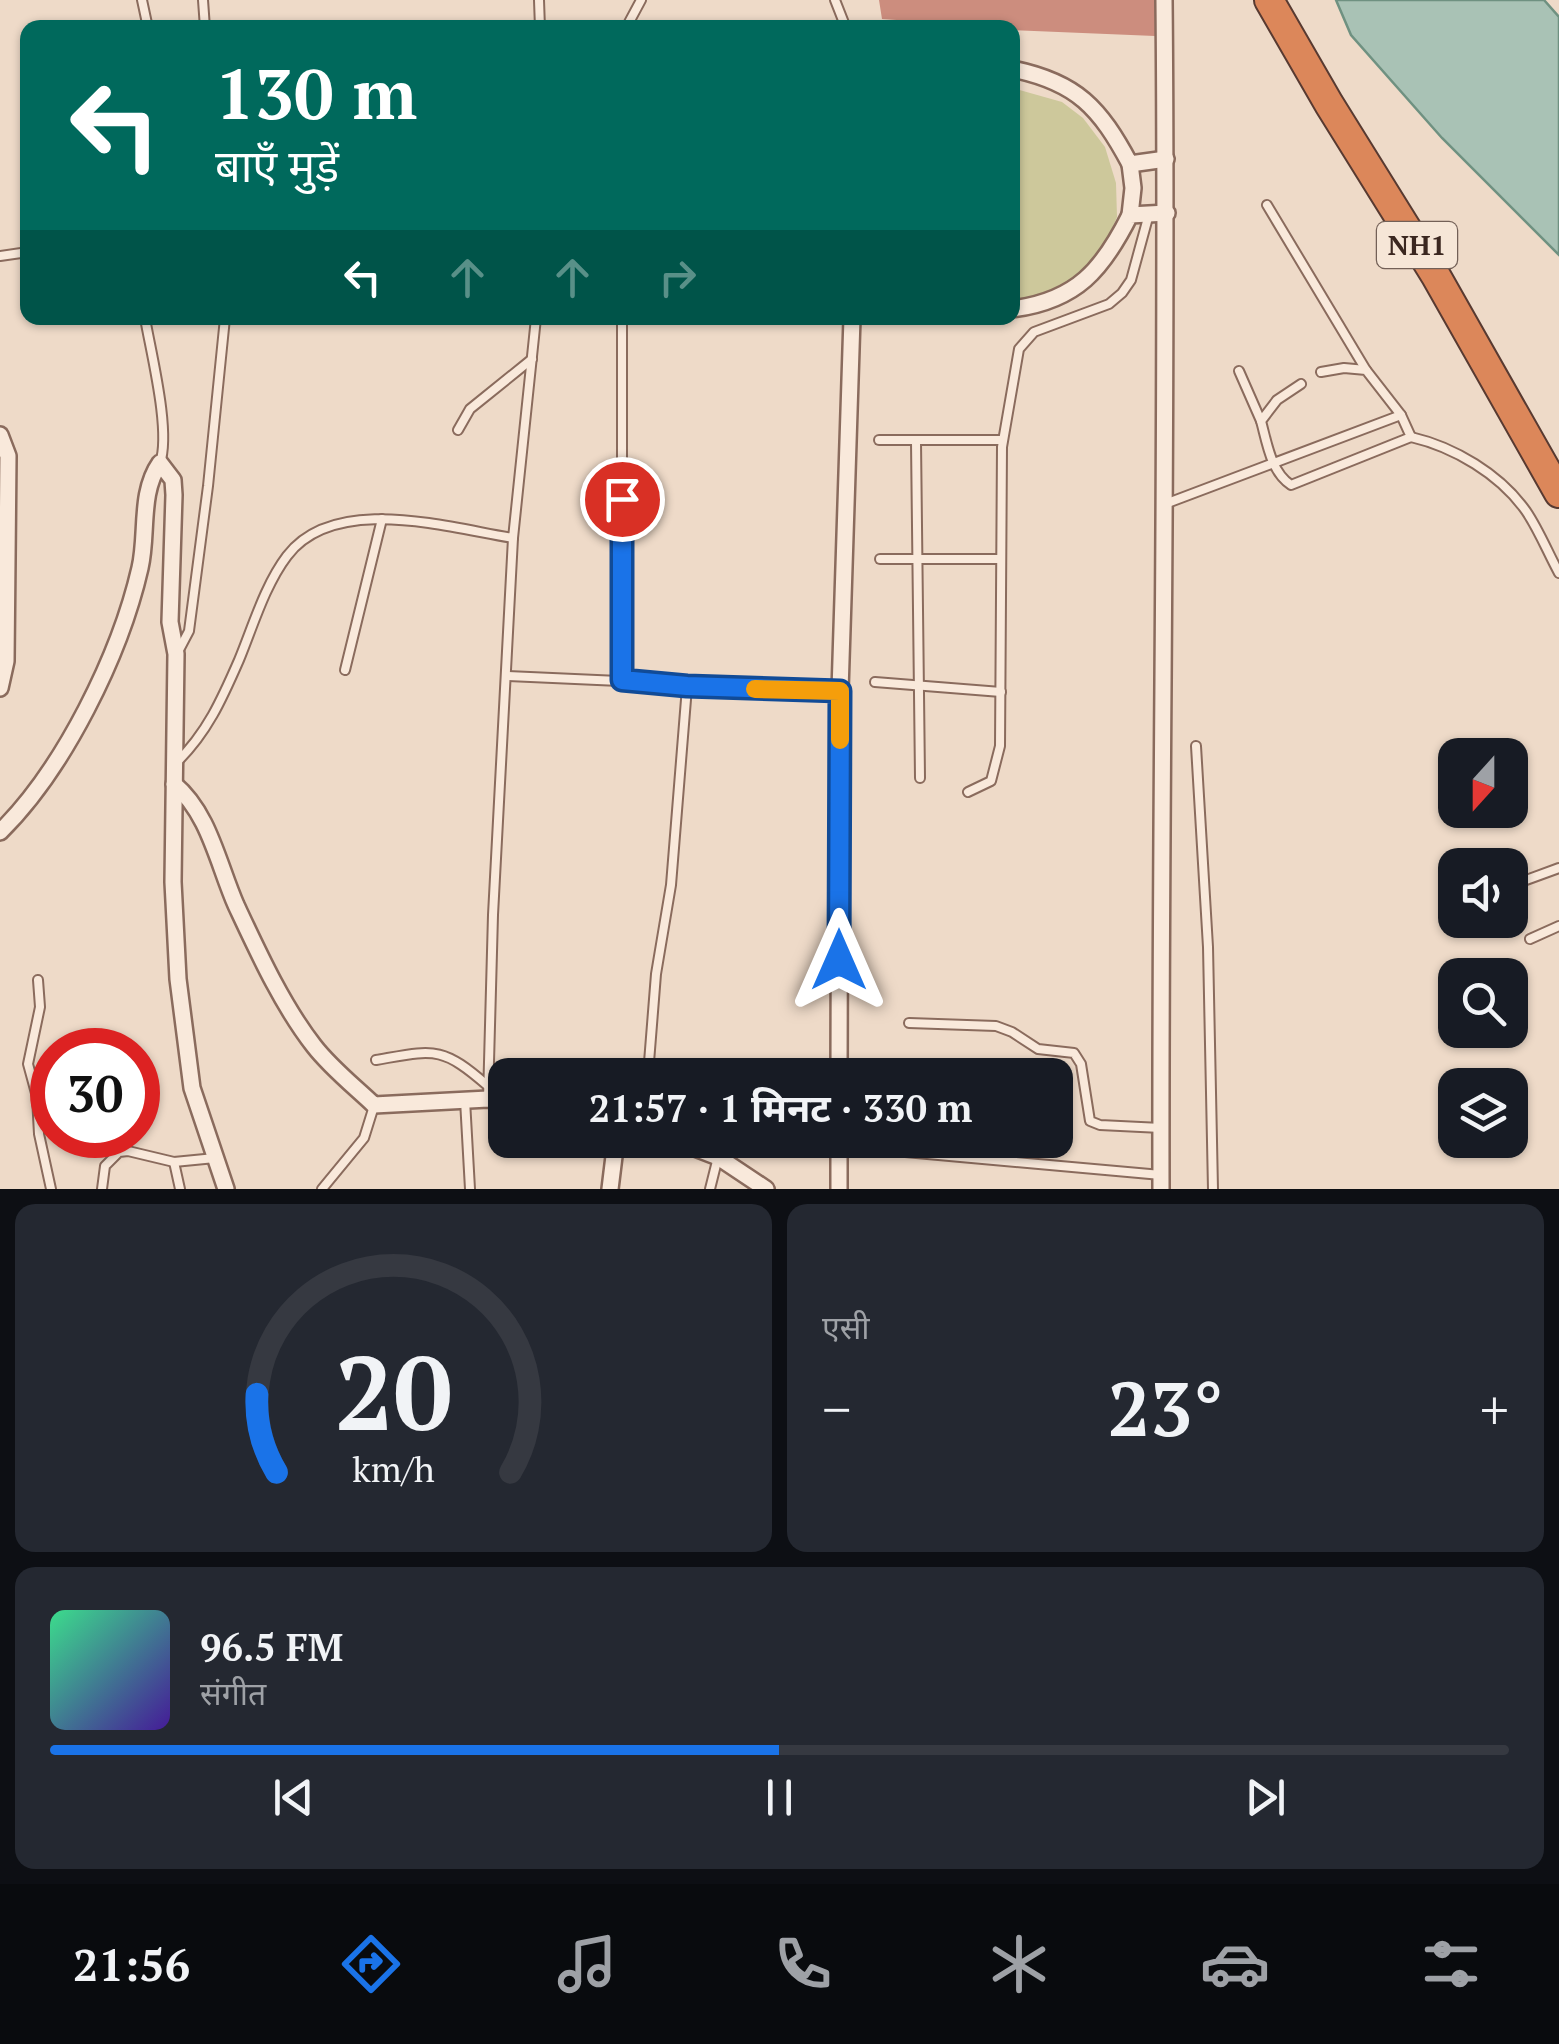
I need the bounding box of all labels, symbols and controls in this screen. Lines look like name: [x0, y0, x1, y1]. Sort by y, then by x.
text: 130 m: [215, 46, 417, 139]
icon: left: [50, 60, 180, 190]
text: बाएँ मुड़ें: [215, 135, 339, 195]
road number: NH1: [1377, 222, 1457, 268]
icon: left: [335, 250, 390, 305]
icon: ahead: [440, 250, 495, 305]
icon: ahead: [545, 250, 600, 305]
icon: right: [650, 250, 705, 305]
pin: [580, 457, 665, 542]
icon: arrive: [595, 472, 650, 527]
north arrow: [1438, 738, 1528, 828]
map controls: [1438, 738, 1528, 1158]
button: sound: [1438, 848, 1528, 938]
position arrow: [787, 908, 891, 1012]
button: search: [1438, 958, 1528, 1048]
speed limit sign: 30: [30, 1028, 160, 1158]
button: layers: [1438, 1068, 1528, 1158]
text: 21:57 · 1 मिनट · 330 m: [589, 1083, 972, 1133]
text: एसी: [822, 1306, 870, 1348]
text: 20: [335, 1322, 452, 1460]
text: 23°: [1108, 1358, 1223, 1457]
text: −: [822, 1372, 851, 1445]
text: +: [1480, 1372, 1509, 1445]
text: km/h: [352, 1445, 435, 1492]
text: 96.5 FM: [200, 1622, 343, 1672]
text: संगीत: [200, 1672, 266, 1714]
icon: previous: [266, 1770, 321, 1825]
icon: pause: [752, 1770, 807, 1825]
icon: next: [1238, 1770, 1293, 1825]
icon: directions: [336, 1929, 406, 1999]
icon: music: [552, 1929, 622, 1999]
icon: phone: [768, 1929, 838, 1999]
icon: climate: [984, 1929, 1054, 1999]
icon: car: [1200, 1929, 1270, 1999]
icon: filters: [1416, 1929, 1486, 1999]
text: 21:56: [73, 1934, 190, 1994]

